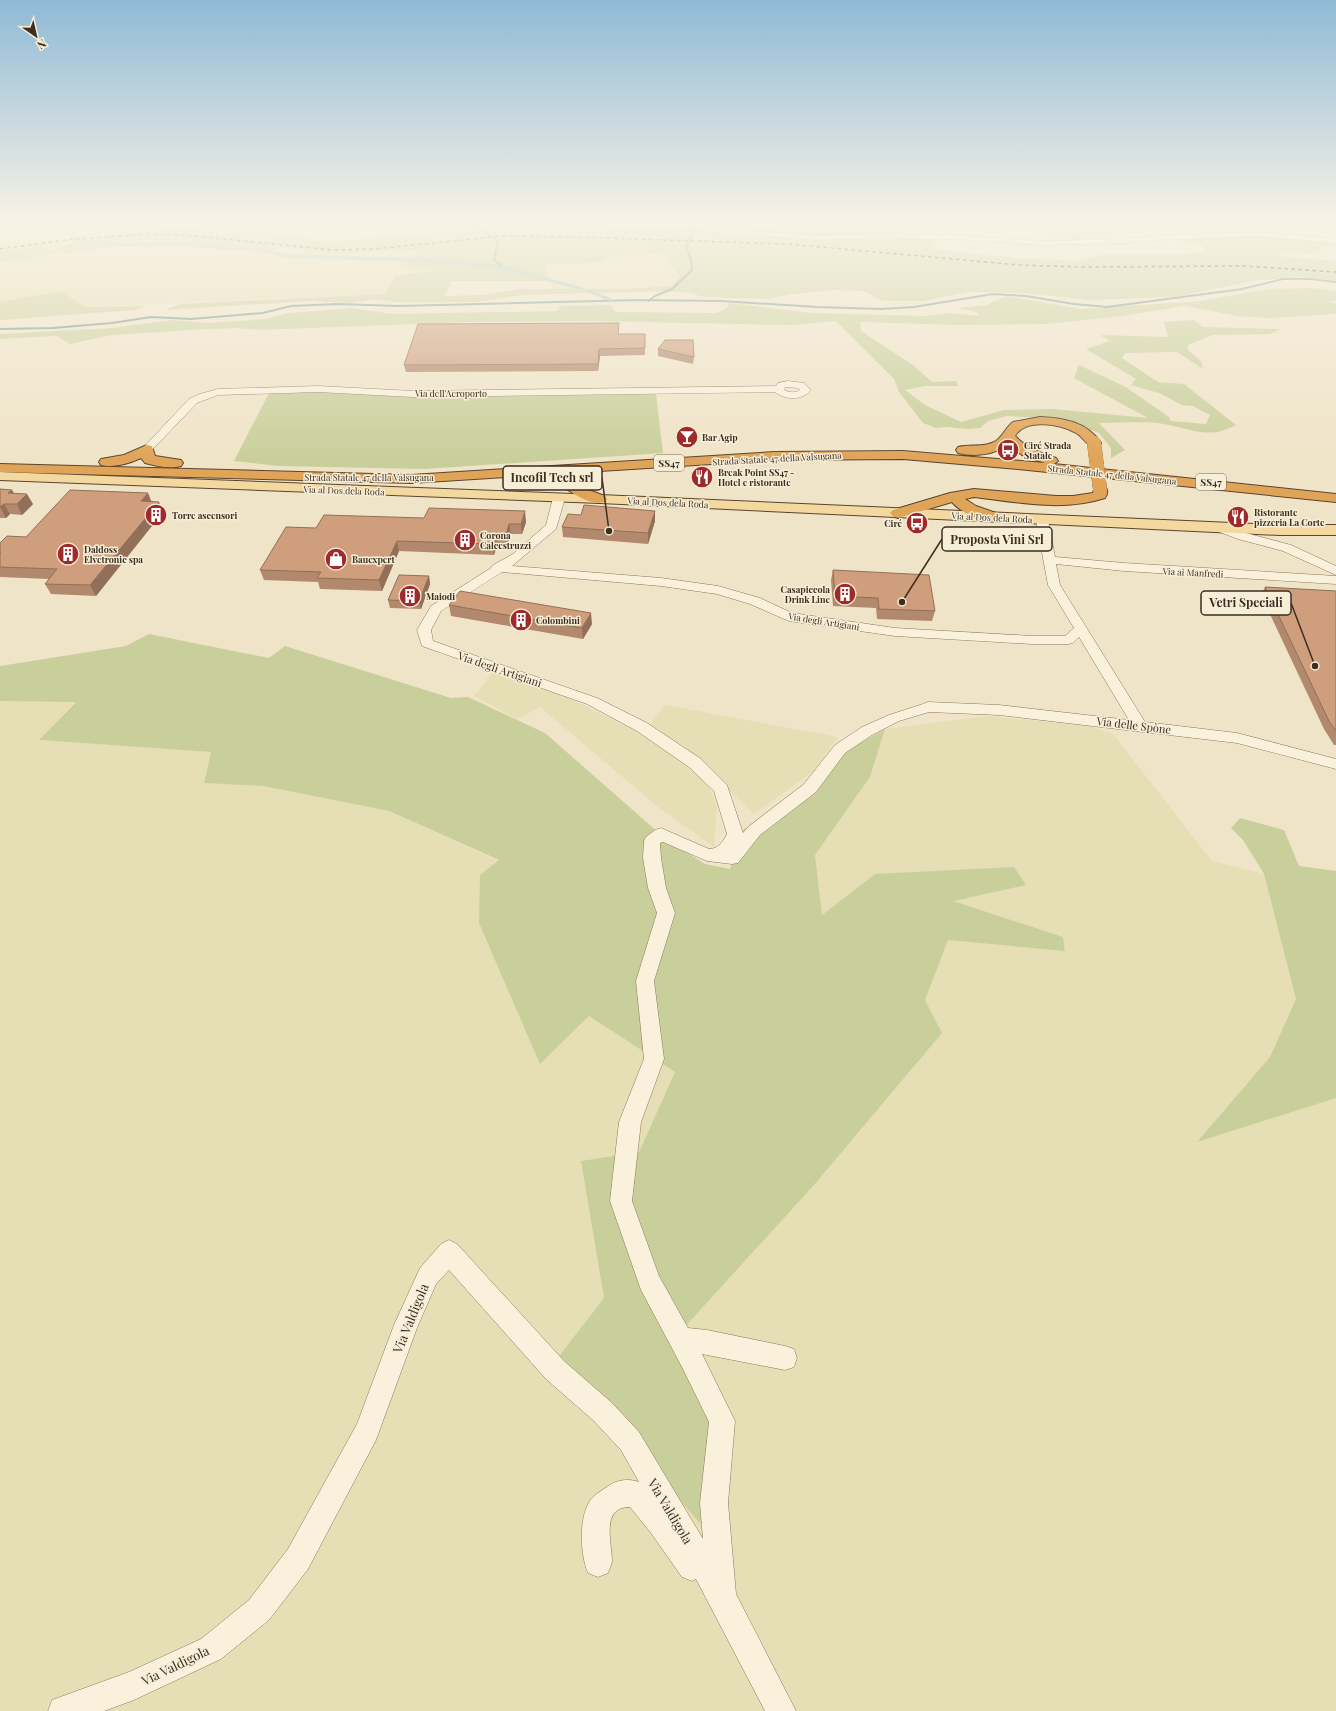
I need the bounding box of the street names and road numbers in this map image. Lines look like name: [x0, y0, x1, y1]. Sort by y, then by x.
street label: Via dell'Aeroporto: [414, 387, 487, 399]
street label: Strada Statale 47 della Valsugana: [712, 449, 842, 467]
road number: SS47: [654, 455, 684, 471]
street label: Strada Statale 47 della Valsugana: [1047, 461, 1178, 487]
street label: Strada Statale 47 della Valsugana: [304, 471, 434, 483]
road number: SS47: [1196, 474, 1226, 490]
street label: Via al Dos dela Roda: [302, 483, 385, 497]
street label: Via al Dos dela Roda: [626, 494, 709, 510]
street label: Via al Dos dela Roda: [950, 509, 1033, 525]
street label: Via ai Manfredi: [1161, 564, 1224, 580]
street label: Via degli Artigiani: [787, 609, 861, 633]
street label: Via degli Artigiani: [455, 647, 544, 690]
street label: Via delle Spòne: [1095, 713, 1172, 737]
street label: Via Valdigola: [388, 1280, 432, 1356]
street label: Via Valdigola: [644, 1474, 697, 1547]
street label: Via Valdigola: [137, 1641, 212, 1689]

